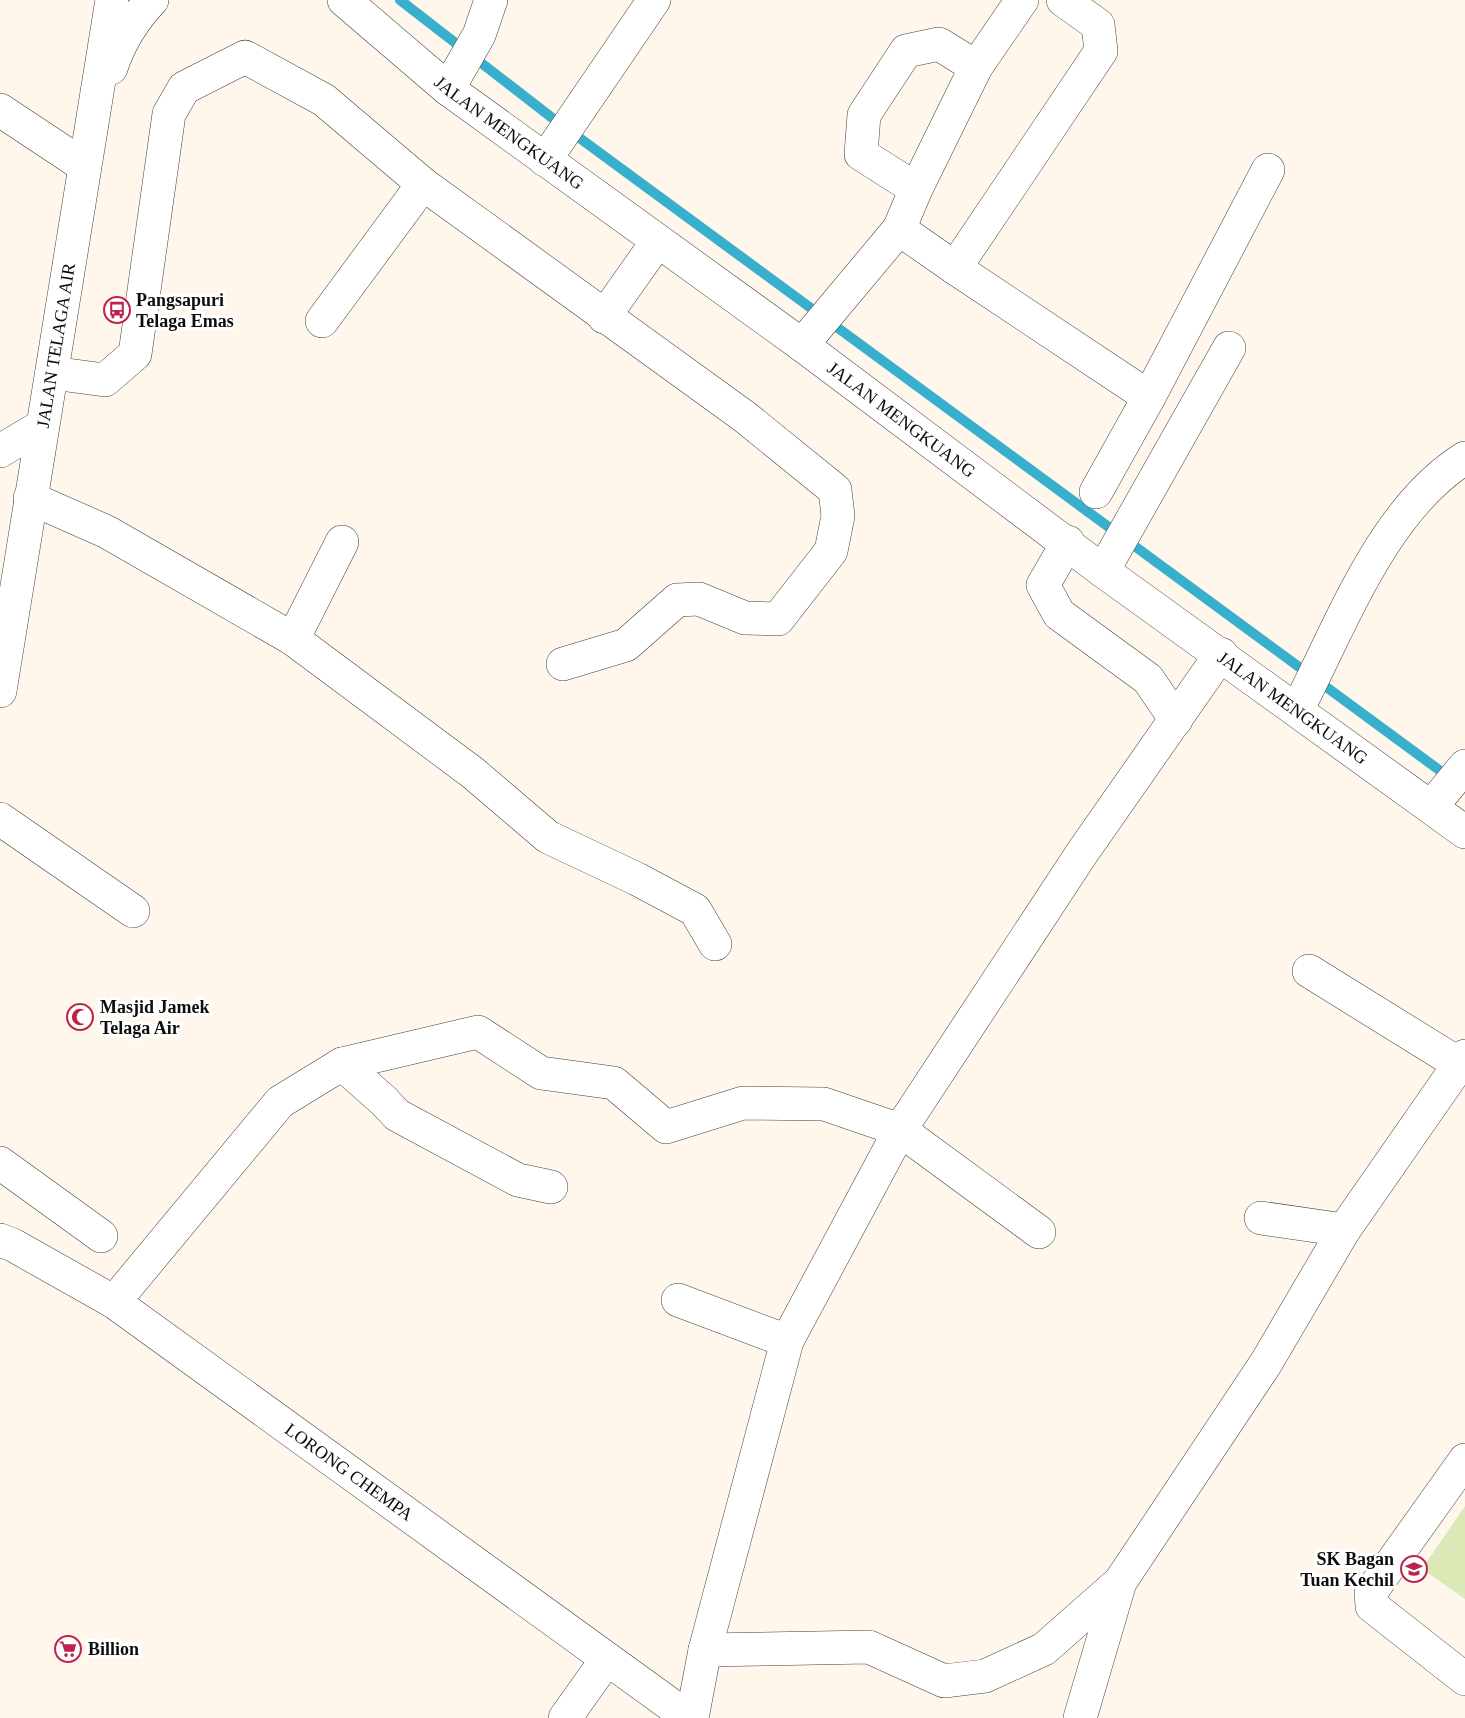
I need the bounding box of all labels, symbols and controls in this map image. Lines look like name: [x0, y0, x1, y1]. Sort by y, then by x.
street label: JALAN MENGKUANG: [430, 72, 587, 194]
street label: JALAN TELAGA AIR: [33, 262, 79, 429]
place label: Pangsapuri Telaga Emas: [136, 290, 234, 331]
bus stop icon: Pangsapuri Telaga Emas: [102, 295, 132, 325]
street label: JALAN MENGKUANG: [824, 358, 979, 481]
street label: JALAN MENGKUANG: [1214, 647, 1371, 768]
place label: Masjid Jamek Telaga Air: [100, 997, 210, 1038]
mosque icon: Masjid Jamek Telaga Air: [65, 1002, 95, 1032]
street label: LORONG CHEMPA: [281, 1419, 417, 1525]
place label: SK Bagan Tuan Kechil: [1300, 1549, 1394, 1590]
school or university icon: SK Bagan Tuan Kechil: [1399, 1554, 1429, 1584]
supermarket icon: Billion: [53, 1634, 83, 1664]
place label: Billion: [88, 1639, 139, 1659]

